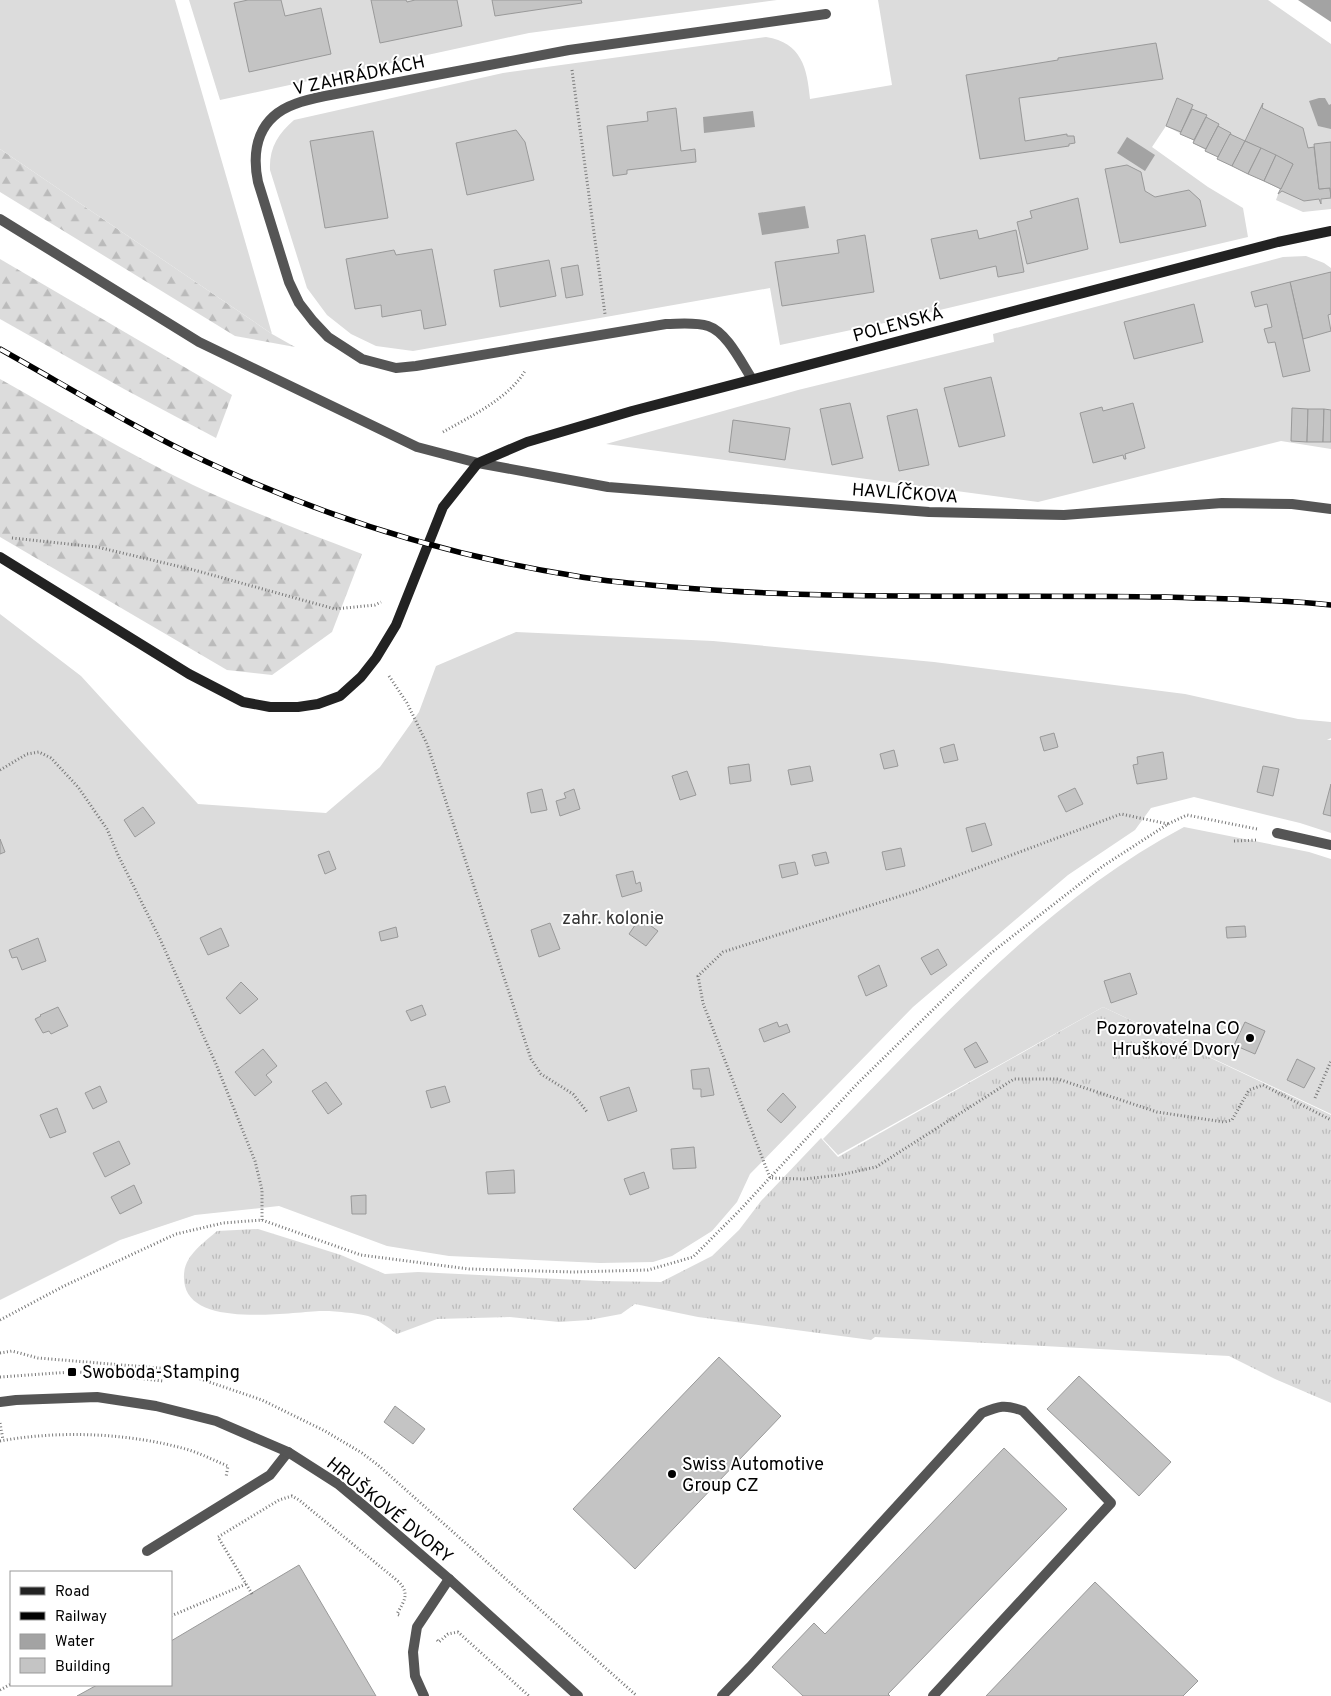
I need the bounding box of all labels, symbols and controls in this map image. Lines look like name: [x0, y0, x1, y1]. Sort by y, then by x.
street label: V ZAHRÁDKÁCH: [291, 49, 427, 102]
street label: POLENSKÁ: [850, 300, 946, 349]
street label: HAVLÍČKOVA: [851, 477, 959, 510]
park label: zahr. kolonie: [562, 908, 664, 931]
place label: Pozorovatelna CO Hruškové Dvory: [1096, 1018, 1240, 1062]
marker: Pozorovatelna CO Hruškové Dvory: [1244, 1032, 1256, 1044]
place label: Swoboda-Stamping: [82, 1362, 240, 1385]
marker: Swoboda-Stamping: [66, 1366, 78, 1378]
street label: HRUŠKOVÉ DVORY: [321, 1451, 458, 1569]
place label: Swiss Automotive Group CZ: [682, 1454, 824, 1498]
marker: Swiss Automotive Group CZ: [666, 1468, 678, 1480]
legend: [10, 1571, 172, 1686]
text: Road: [55, 1583, 90, 1602]
text: Railway: [55, 1608, 107, 1627]
text: Water: [55, 1633, 95, 1652]
text: Building: [55, 1658, 110, 1677]

